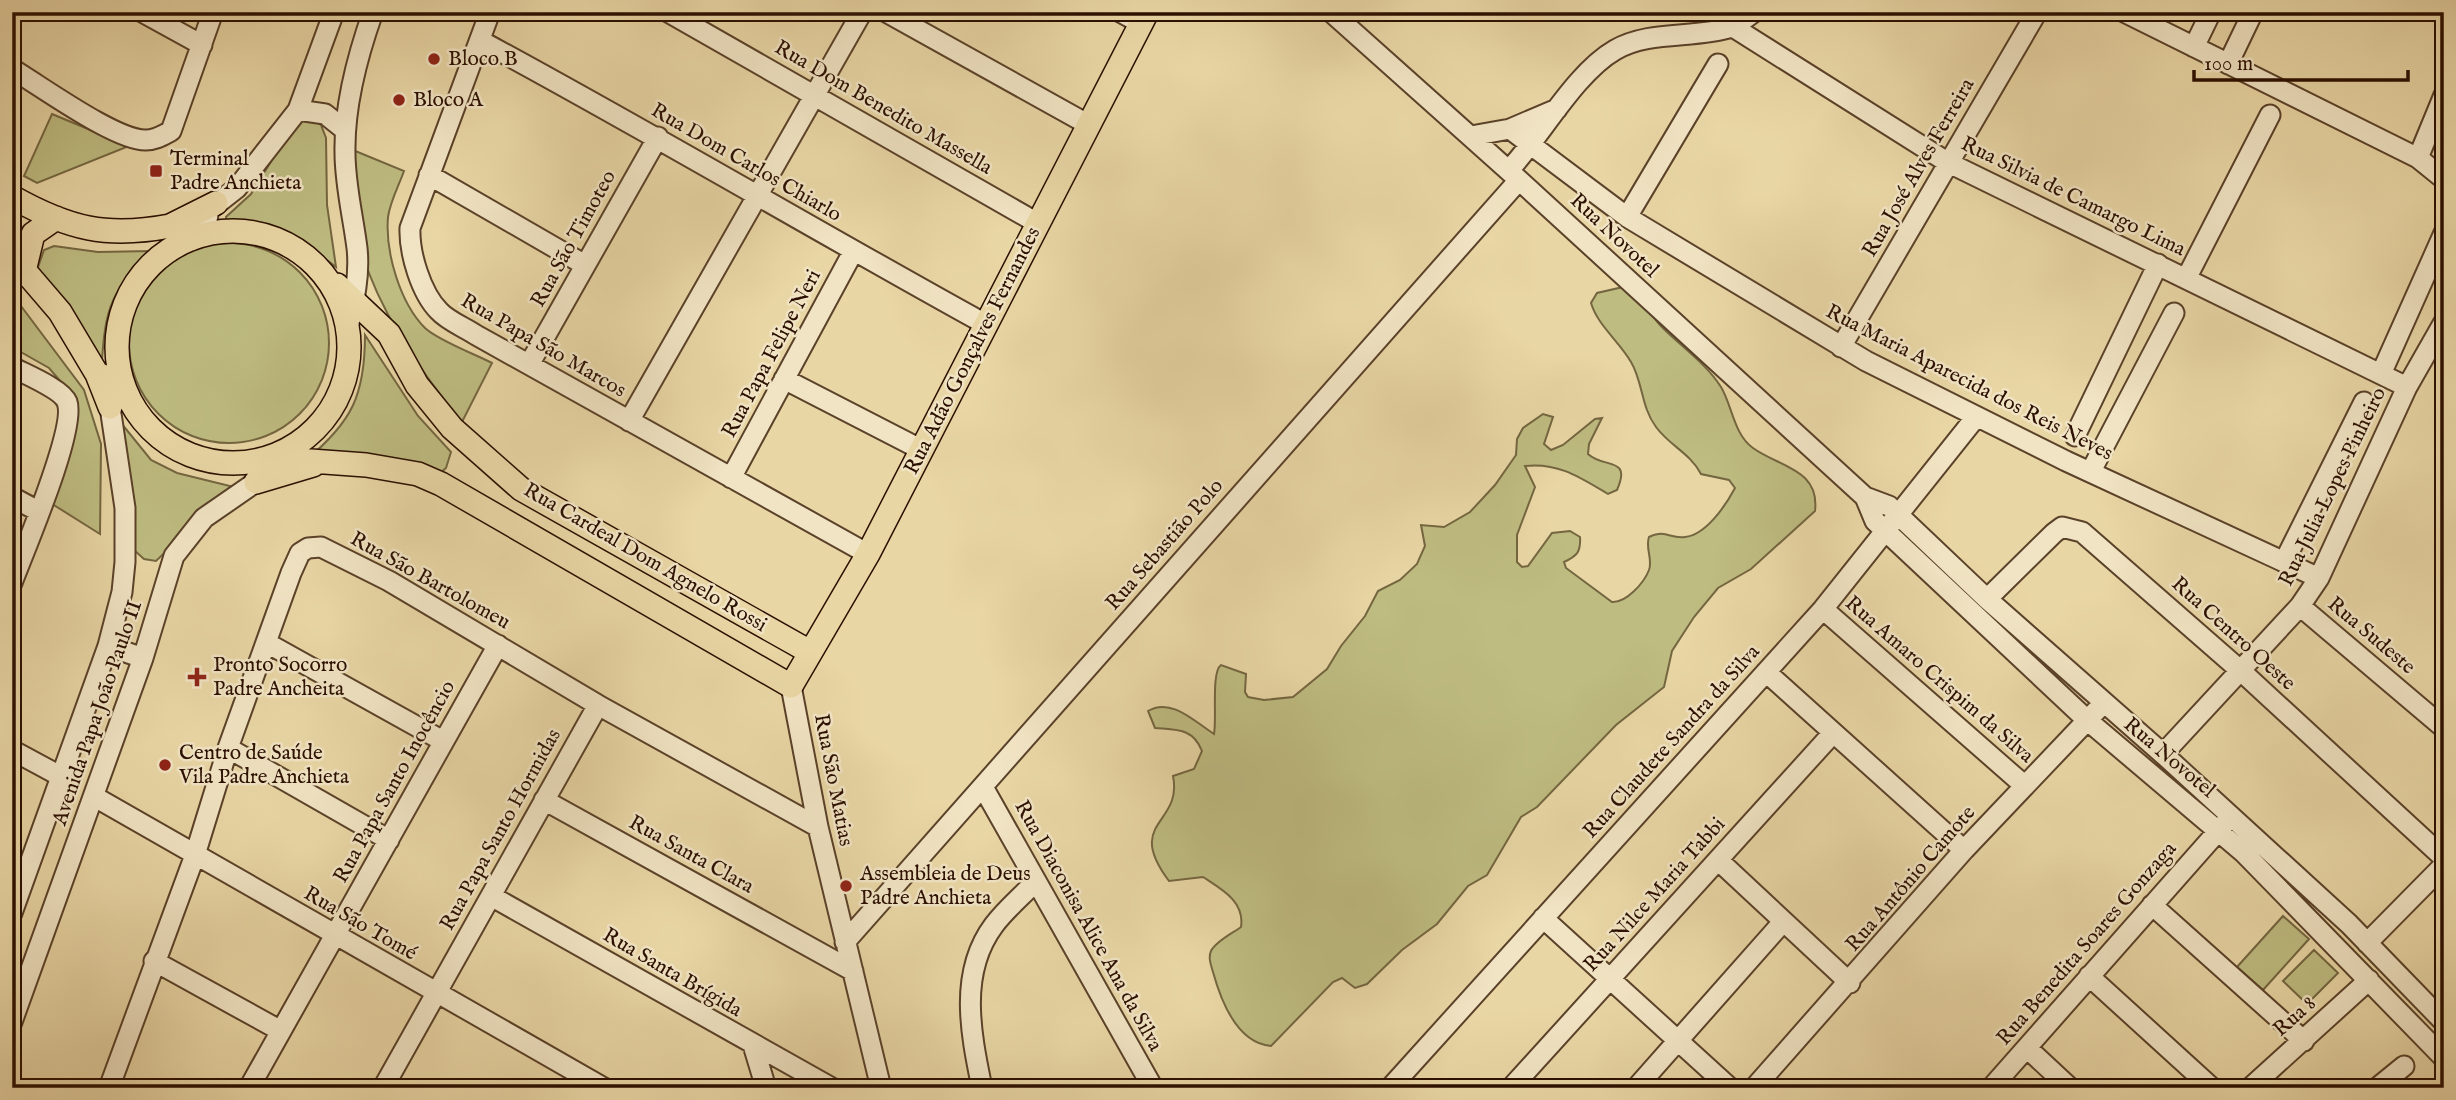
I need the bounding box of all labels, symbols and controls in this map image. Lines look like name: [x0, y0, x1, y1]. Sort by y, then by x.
street label: Rua Dom Benedito Massella: [769, 34, 998, 182]
scale bar: [2194, 38, 2407, 82]
place label: Bloco B: [448, 46, 518, 73]
marker: Bloco B: [426, 51, 442, 67]
text: 100 m: [2204, 51, 2253, 78]
street label: Rua José Alves Ferreira: [1857, 73, 1982, 262]
place label: Bloco A: [413, 87, 484, 114]
marker: Bloco A: [391, 92, 407, 108]
street label: Rua Dom Carlos Chiarlo: [646, 97, 846, 229]
street label: Rua Silvia de Camargo Lima: [1956, 131, 2191, 264]
place label: Terminal Padre Anchieta: [170, 146, 302, 197]
marker: Terminal Padre Anchieta: [148, 163, 164, 179]
street label: Rua São Timoteo: [525, 166, 623, 312]
street label: Rua Novotel: [1564, 188, 1664, 284]
street label: Rua Adão Gonçalves Fernandes: [899, 223, 1047, 479]
street label: Rua Papa Felipe Neri: [716, 265, 828, 443]
street label: Rua Papa São Marcos: [455, 288, 631, 404]
street label: Rua Maria Aparecida dos Reis Neves: [1821, 299, 2117, 467]
street label: Rua Julia Lopes Pinheiro: [2273, 383, 2393, 591]
street label: Rua Sebastião Polo: [1100, 473, 1230, 617]
street label: Rua Cardeal Dom Agnelo Rossi: [518, 477, 772, 639]
street label: Rua São Bartolomeu: [345, 526, 515, 636]
street label: Rua Centro Oeste: [2165, 571, 2301, 697]
street label: Rua Amaro Crispim da Silva: [1839, 590, 2040, 770]
street label: Rua Sudeste: [2321, 591, 2421, 681]
street label: Avenida Papa João Paulo II: [46, 597, 149, 830]
street label: Rua Claudete Sandra da Silva: [1578, 639, 1767, 845]
place label: Pronto Socorro Padre Ancheita: [213, 652, 347, 703]
marker: Pronto Socorro Padre Ancheita: [187, 667, 207, 687]
street label: Rua Papa Santo Inocêncio: [328, 676, 462, 888]
street label: Rua São Matias: [807, 712, 859, 848]
street label: Rua Novotel: [2117, 712, 2221, 805]
street label: Rua Papa Santo Hormidas: [434, 724, 568, 936]
place label: Centro de Saúde Vila Padre Anchieta: [178, 740, 350, 791]
marker: Centro de Saúde Vila Padre Anchieta: [157, 757, 173, 773]
street label: Rua Diaconisa Alice Ana da Silva: [1008, 796, 1169, 1057]
street label: Rua Antônio Camote: [1840, 800, 1982, 958]
street label: Rua Santa Clara: [624, 810, 759, 901]
street label: Rua Nilce Maria Tabbi: [1578, 812, 1732, 978]
street label: Rua Benedita Soares Gonzaga: [1991, 836, 2183, 1051]
place label: Assembleia de Deus Padre Anchieta: [859, 861, 1031, 912]
marker: Assembleia de Deus Padre Anchieta: [838, 878, 854, 894]
street label: Rua São Tomé: [298, 881, 422, 968]
street label: Rua Santa Brígida: [597, 922, 747, 1024]
street label: Rua 8: [2268, 991, 2322, 1043]

